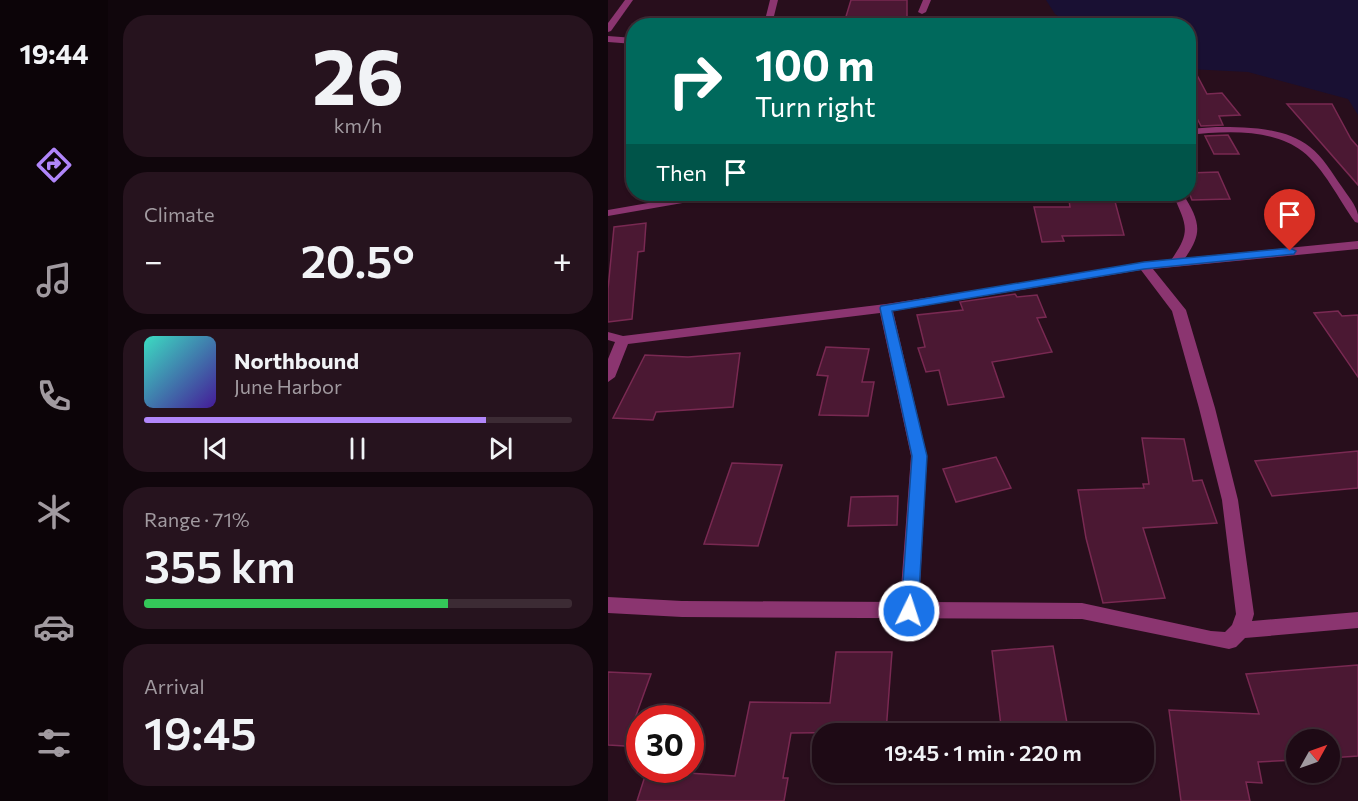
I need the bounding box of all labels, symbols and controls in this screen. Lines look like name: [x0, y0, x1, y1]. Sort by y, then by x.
text: 26: [312, 26, 404, 121]
text: 19:44: [19, 37, 89, 70]
text: 100 m: [755, 38, 875, 90]
icon: right: [656, 42, 734, 120]
text: Turn right: [755, 90, 875, 123]
text: km/h: [334, 113, 382, 137]
icon: directions: [33, 144, 75, 186]
icon: arrive: [719, 156, 752, 189]
text: Then: [656, 159, 707, 186]
pin: [1264, 189, 1315, 251]
icon: arrive: [1273, 198, 1306, 231]
text: Climate: [144, 202, 214, 226]
text: 20.5°: [301, 232, 415, 287]
text: −: [144, 239, 163, 280]
text: +: [553, 239, 572, 280]
icon: music: [33, 259, 75, 301]
text: Northbound: [234, 347, 359, 374]
text: June Harbor: [234, 374, 342, 398]
icon: phone: [33, 375, 75, 417]
icon: previous: [199, 432, 232, 465]
icon: pause: [341, 432, 374, 465]
icon: next: [484, 432, 517, 465]
icon: climate: [33, 491, 75, 533]
text: Range · 71%: [144, 507, 250, 531]
text: 355 km: [144, 537, 295, 592]
position arrow: [877, 579, 941, 643]
icon: car: [33, 606, 75, 648]
text: Arrival: [144, 674, 205, 698]
text: 19:45: [144, 704, 257, 759]
speed limit sign: 30: [626, 705, 704, 783]
icon: filters: [33, 722, 75, 764]
north arrow: [1286, 729, 1340, 783]
map controls: [1286, 729, 1340, 783]
text: 19:45 · 1 min · 220 m: [884, 739, 1082, 766]

